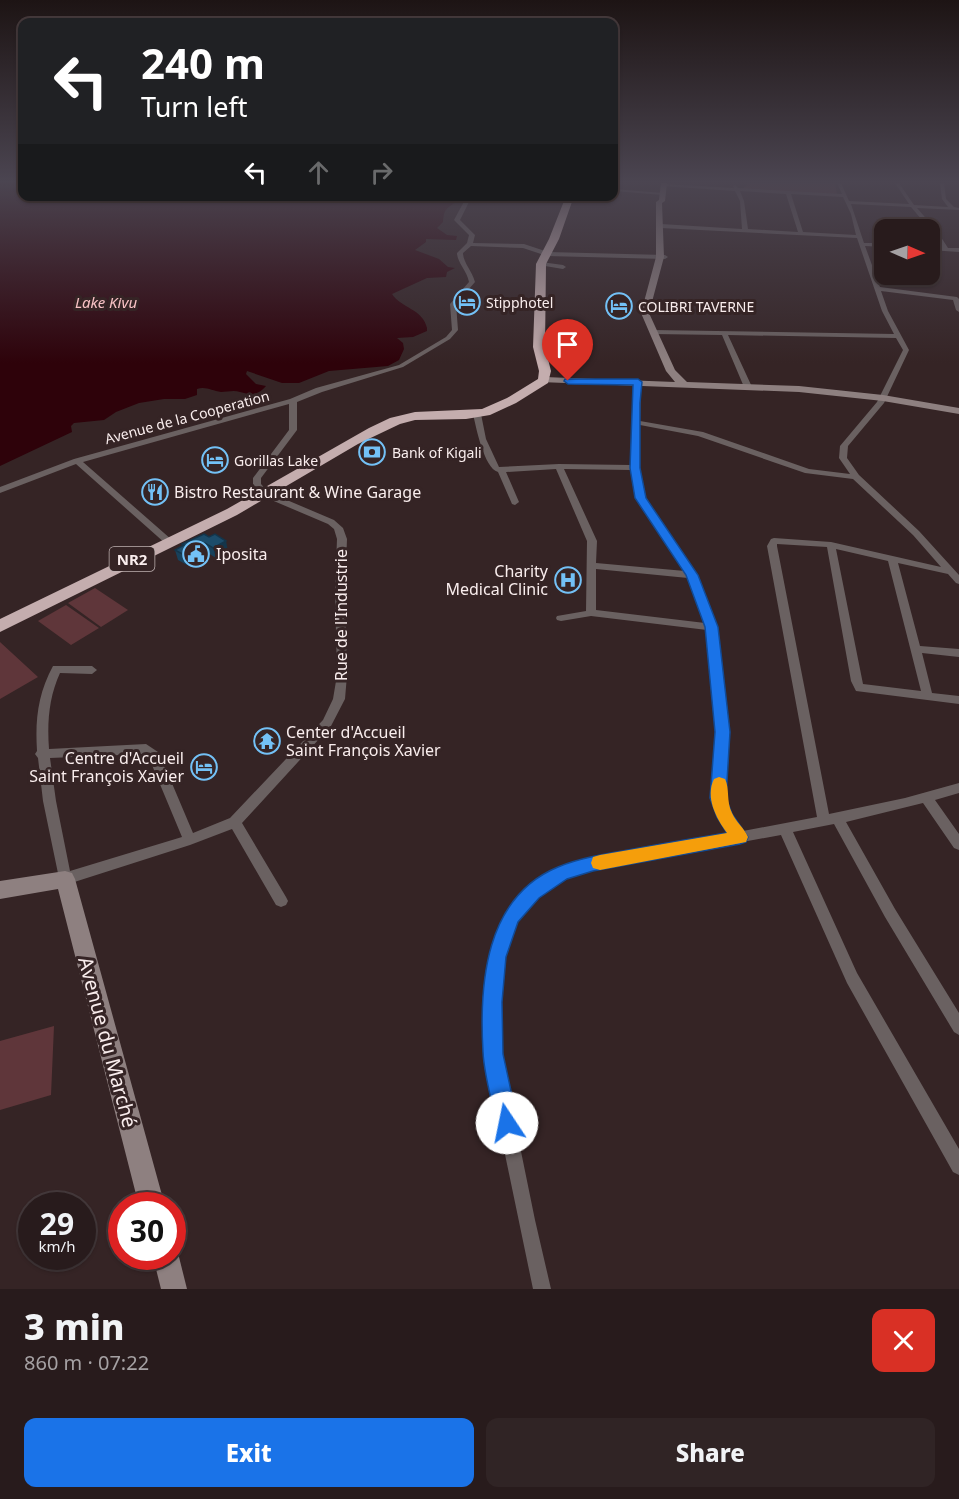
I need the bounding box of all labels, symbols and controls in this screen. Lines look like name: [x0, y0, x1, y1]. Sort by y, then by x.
text: 240 m: [141, 34, 265, 91]
icon: left: [42, 42, 120, 120]
text: Turn left: [141, 88, 247, 125]
icon: left: [239, 156, 272, 189]
icon: ahead: [302, 156, 335, 189]
icon: right: [365, 156, 398, 189]
north arrow: [874, 219, 940, 285]
map controls: [874, 219, 940, 285]
hotel icon: Stipphotel: [452, 287, 482, 317]
hotel icon: COLIBRI TAVERNE: [604, 291, 634, 321]
water label: Lake Kivu: [75, 292, 137, 312]
place label: Stipphotel: [486, 293, 553, 312]
place label: COLIBRI TAVERNE: [638, 297, 754, 316]
pin: [542, 319, 593, 381]
icon: arrive: [551, 328, 584, 361]
street label: Avenue de la Cooperation: [103, 386, 271, 448]
bank icon: Bank of Kigali: [357, 437, 387, 467]
place label: Bank of Kigali: [392, 443, 482, 462]
hotel icon: Gorillas Lake: [200, 445, 230, 475]
place label: Gorillas Lake: [234, 451, 318, 470]
restaurant icon: Bistro Restaurant & Wine Garage: [140, 477, 170, 507]
place label: Bistro Restaurant & Wine Garage: [174, 481, 421, 503]
public building icon: Iposita: [181, 539, 211, 569]
place label: Iposita: [216, 543, 268, 565]
road number: NR2: [110, 547, 154, 571]
street label: Rue de l'Industrie: [330, 549, 352, 681]
place label: Charity Medical Clinic: [445, 560, 549, 600]
hospital icon: Charity Medical Clinic: [553, 565, 583, 595]
place label: Center d'Accueil Saint François Xavier: [286, 721, 441, 761]
temple icon: Center d'Accueil Saint François Xavier: [252, 726, 282, 756]
place label: Centre d'Accueil Saint François Xavier: [29, 747, 184, 787]
hotel icon: Centre d'Accueil Saint François Xavier: [189, 752, 219, 782]
street label: Avenue du Marché: [72, 954, 144, 1130]
position arrow: [475, 1091, 539, 1155]
speed limit sign: 30: [108, 1192, 186, 1270]
text: 29: [40, 1203, 74, 1244]
text: km/h: [39, 1236, 75, 1256]
text: 3 min: [24, 1302, 125, 1351]
button: close: [872, 1309, 935, 1372]
text: 860 m · 07:22: [24, 1349, 149, 1376]
button: Exit: [24, 1418, 474, 1487]
button: Share: [486, 1418, 935, 1487]

